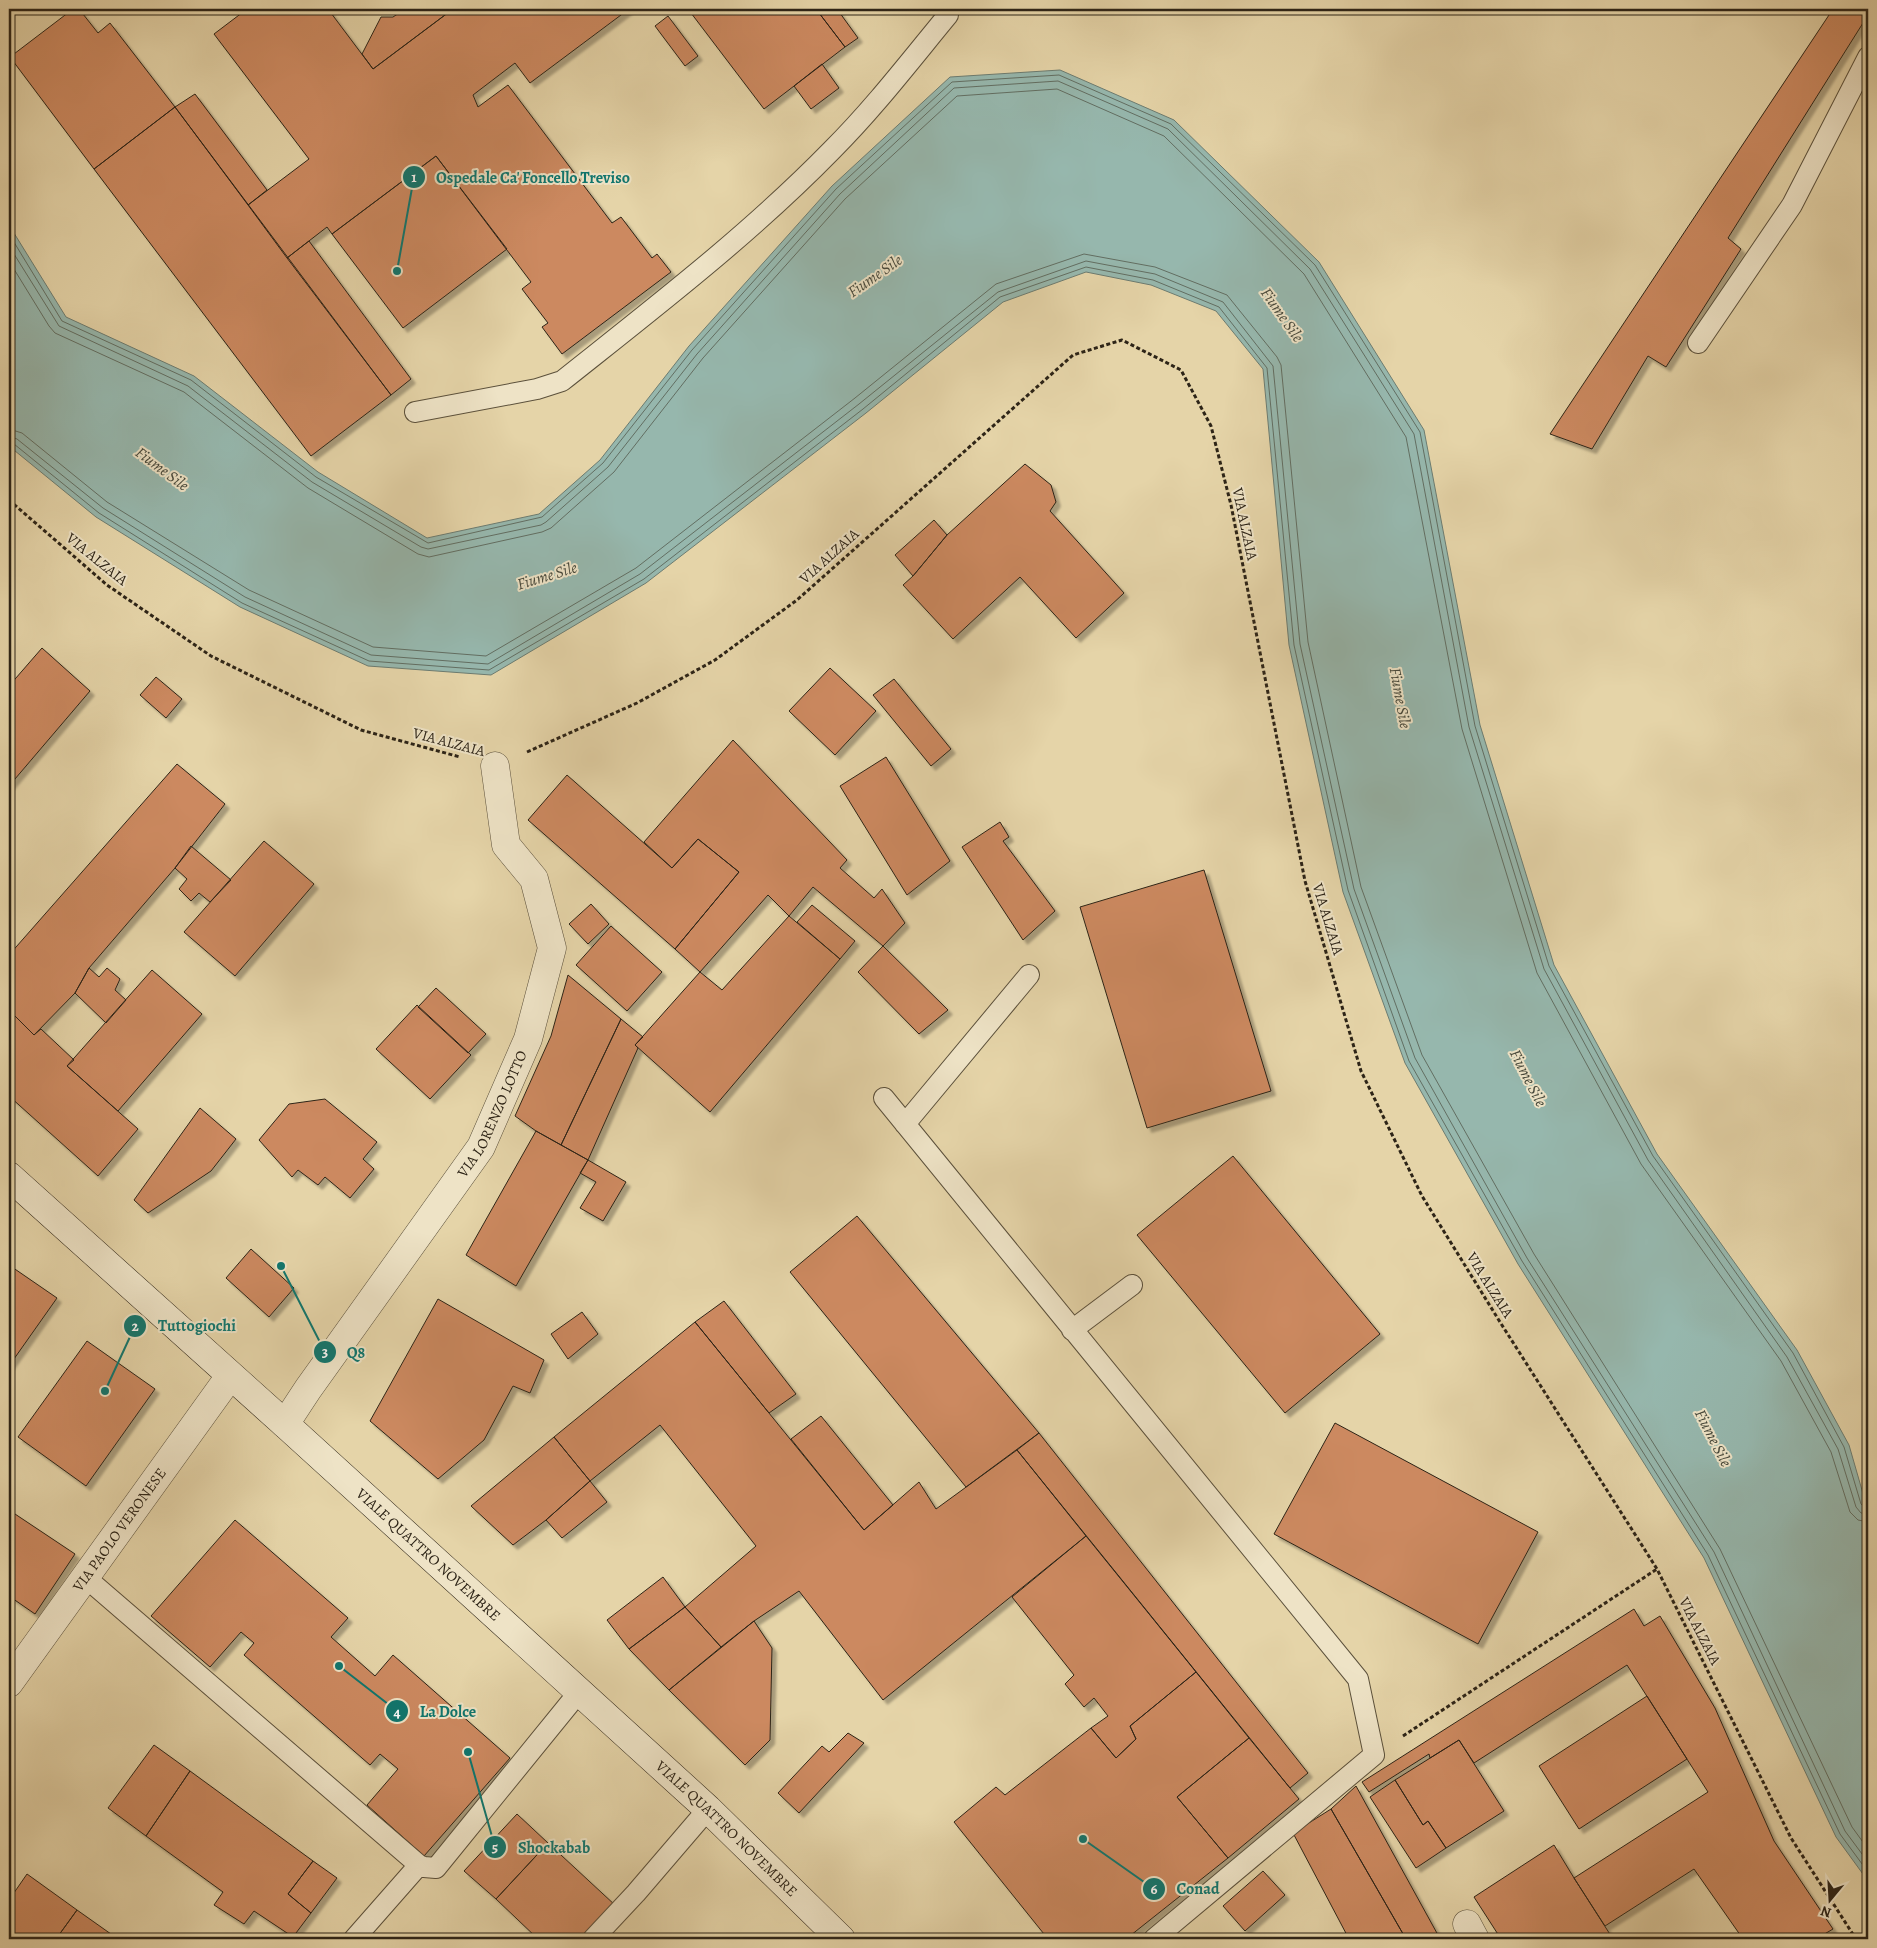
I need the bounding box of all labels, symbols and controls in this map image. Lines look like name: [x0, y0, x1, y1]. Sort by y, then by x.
callout: Ospedale Ca' Foncello Treviso: [401, 162, 640, 193]
text: 1: [411, 167, 417, 187]
text: Ospedale Ca' Foncello Treviso: [436, 167, 630, 189]
water label: Fiume Sile: [843, 249, 907, 303]
water label: Fiume Sile: [1255, 283, 1309, 347]
water label: Fiume Sile: [131, 442, 193, 497]
street label: VIA ALZAIA: [1227, 485, 1263, 562]
street label: VIA ALZAIA: [794, 524, 863, 589]
street label: VIA ALZAIA: [61, 527, 132, 590]
water label: Fiume Sile: [514, 556, 580, 596]
water label: Fiume Sile: [1384, 666, 1416, 731]
street label: VIA ALZAIA: [410, 723, 487, 761]
street label: VIA ALZAIA: [1307, 880, 1348, 957]
water label: Fiume Sile: [1504, 1046, 1552, 1111]
street label: VIA LORENZO LOTTO: [452, 1047, 532, 1182]
street label: VIA ALZAIA: [1461, 1248, 1518, 1322]
callout: Tuttogiochi: [123, 1310, 246, 1341]
text: Tuttogiochi: [158, 1315, 236, 1337]
text: 2: [131, 1316, 139, 1336]
callout: Q8: [312, 1337, 376, 1368]
text: 3: [322, 1342, 328, 1362]
text: Q8: [347, 1342, 366, 1364]
water label: Fiume Sile: [1689, 1406, 1737, 1471]
street label: VIA PAOLO VERONESE: [67, 1464, 171, 1596]
street label: VIALE QUATTRO NOVEMBRE: [351, 1483, 505, 1625]
street label: VIA ALZAIA: [1674, 1593, 1726, 1669]
callout: La Dolce: [385, 1696, 486, 1727]
text: La Dolce: [420, 1701, 476, 1723]
text: 4: [393, 1702, 401, 1722]
street label: VIALE QUATTRO NOVEMBRE: [651, 1756, 802, 1901]
callout: Shockabab: [483, 1832, 600, 1863]
text: 5: [492, 1837, 498, 1857]
text: Shockabab: [518, 1837, 590, 1859]
callout: Conad: [1141, 1873, 1229, 1904]
north arrow: [1804, 1876, 1854, 1926]
text: Conad: [1176, 1878, 1220, 1900]
text: 6: [1150, 1879, 1158, 1899]
text: N: [1818, 1901, 1834, 1922]

